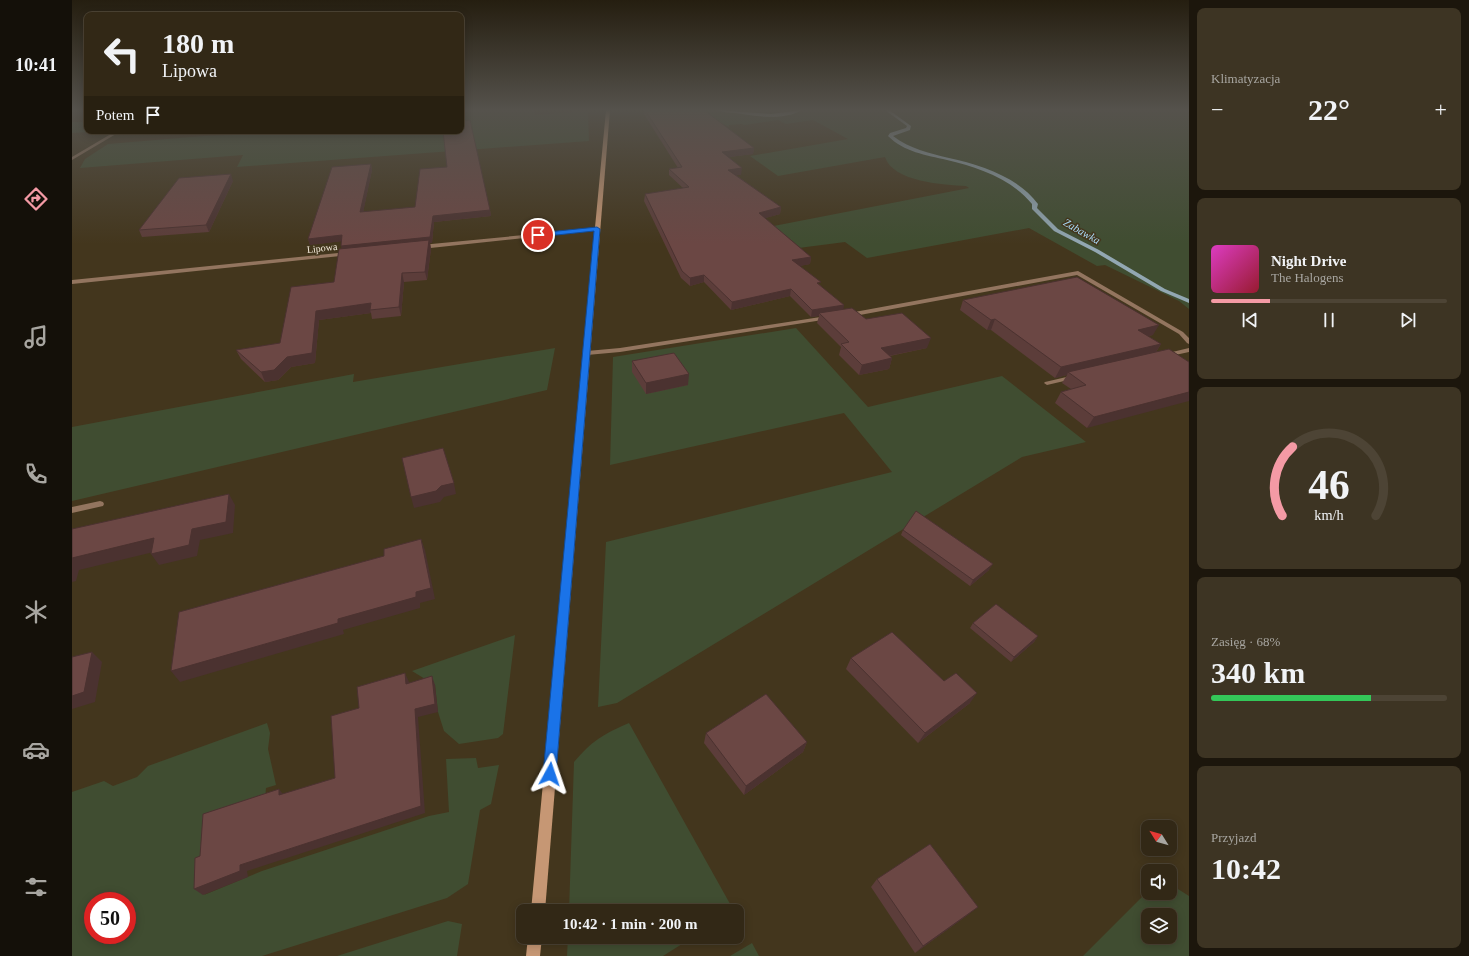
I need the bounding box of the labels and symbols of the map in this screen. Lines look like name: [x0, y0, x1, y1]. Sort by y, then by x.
water label: Zabawka: [1062, 216, 1103, 247]
pin: [521, 218, 555, 252]
street label: Lipowa: [306, 241, 338, 255]
position arrow: [529, 753, 571, 795]
north arrow: [1141, 820, 1177, 856]
speed limit sign: 50: [84, 892, 136, 944]

